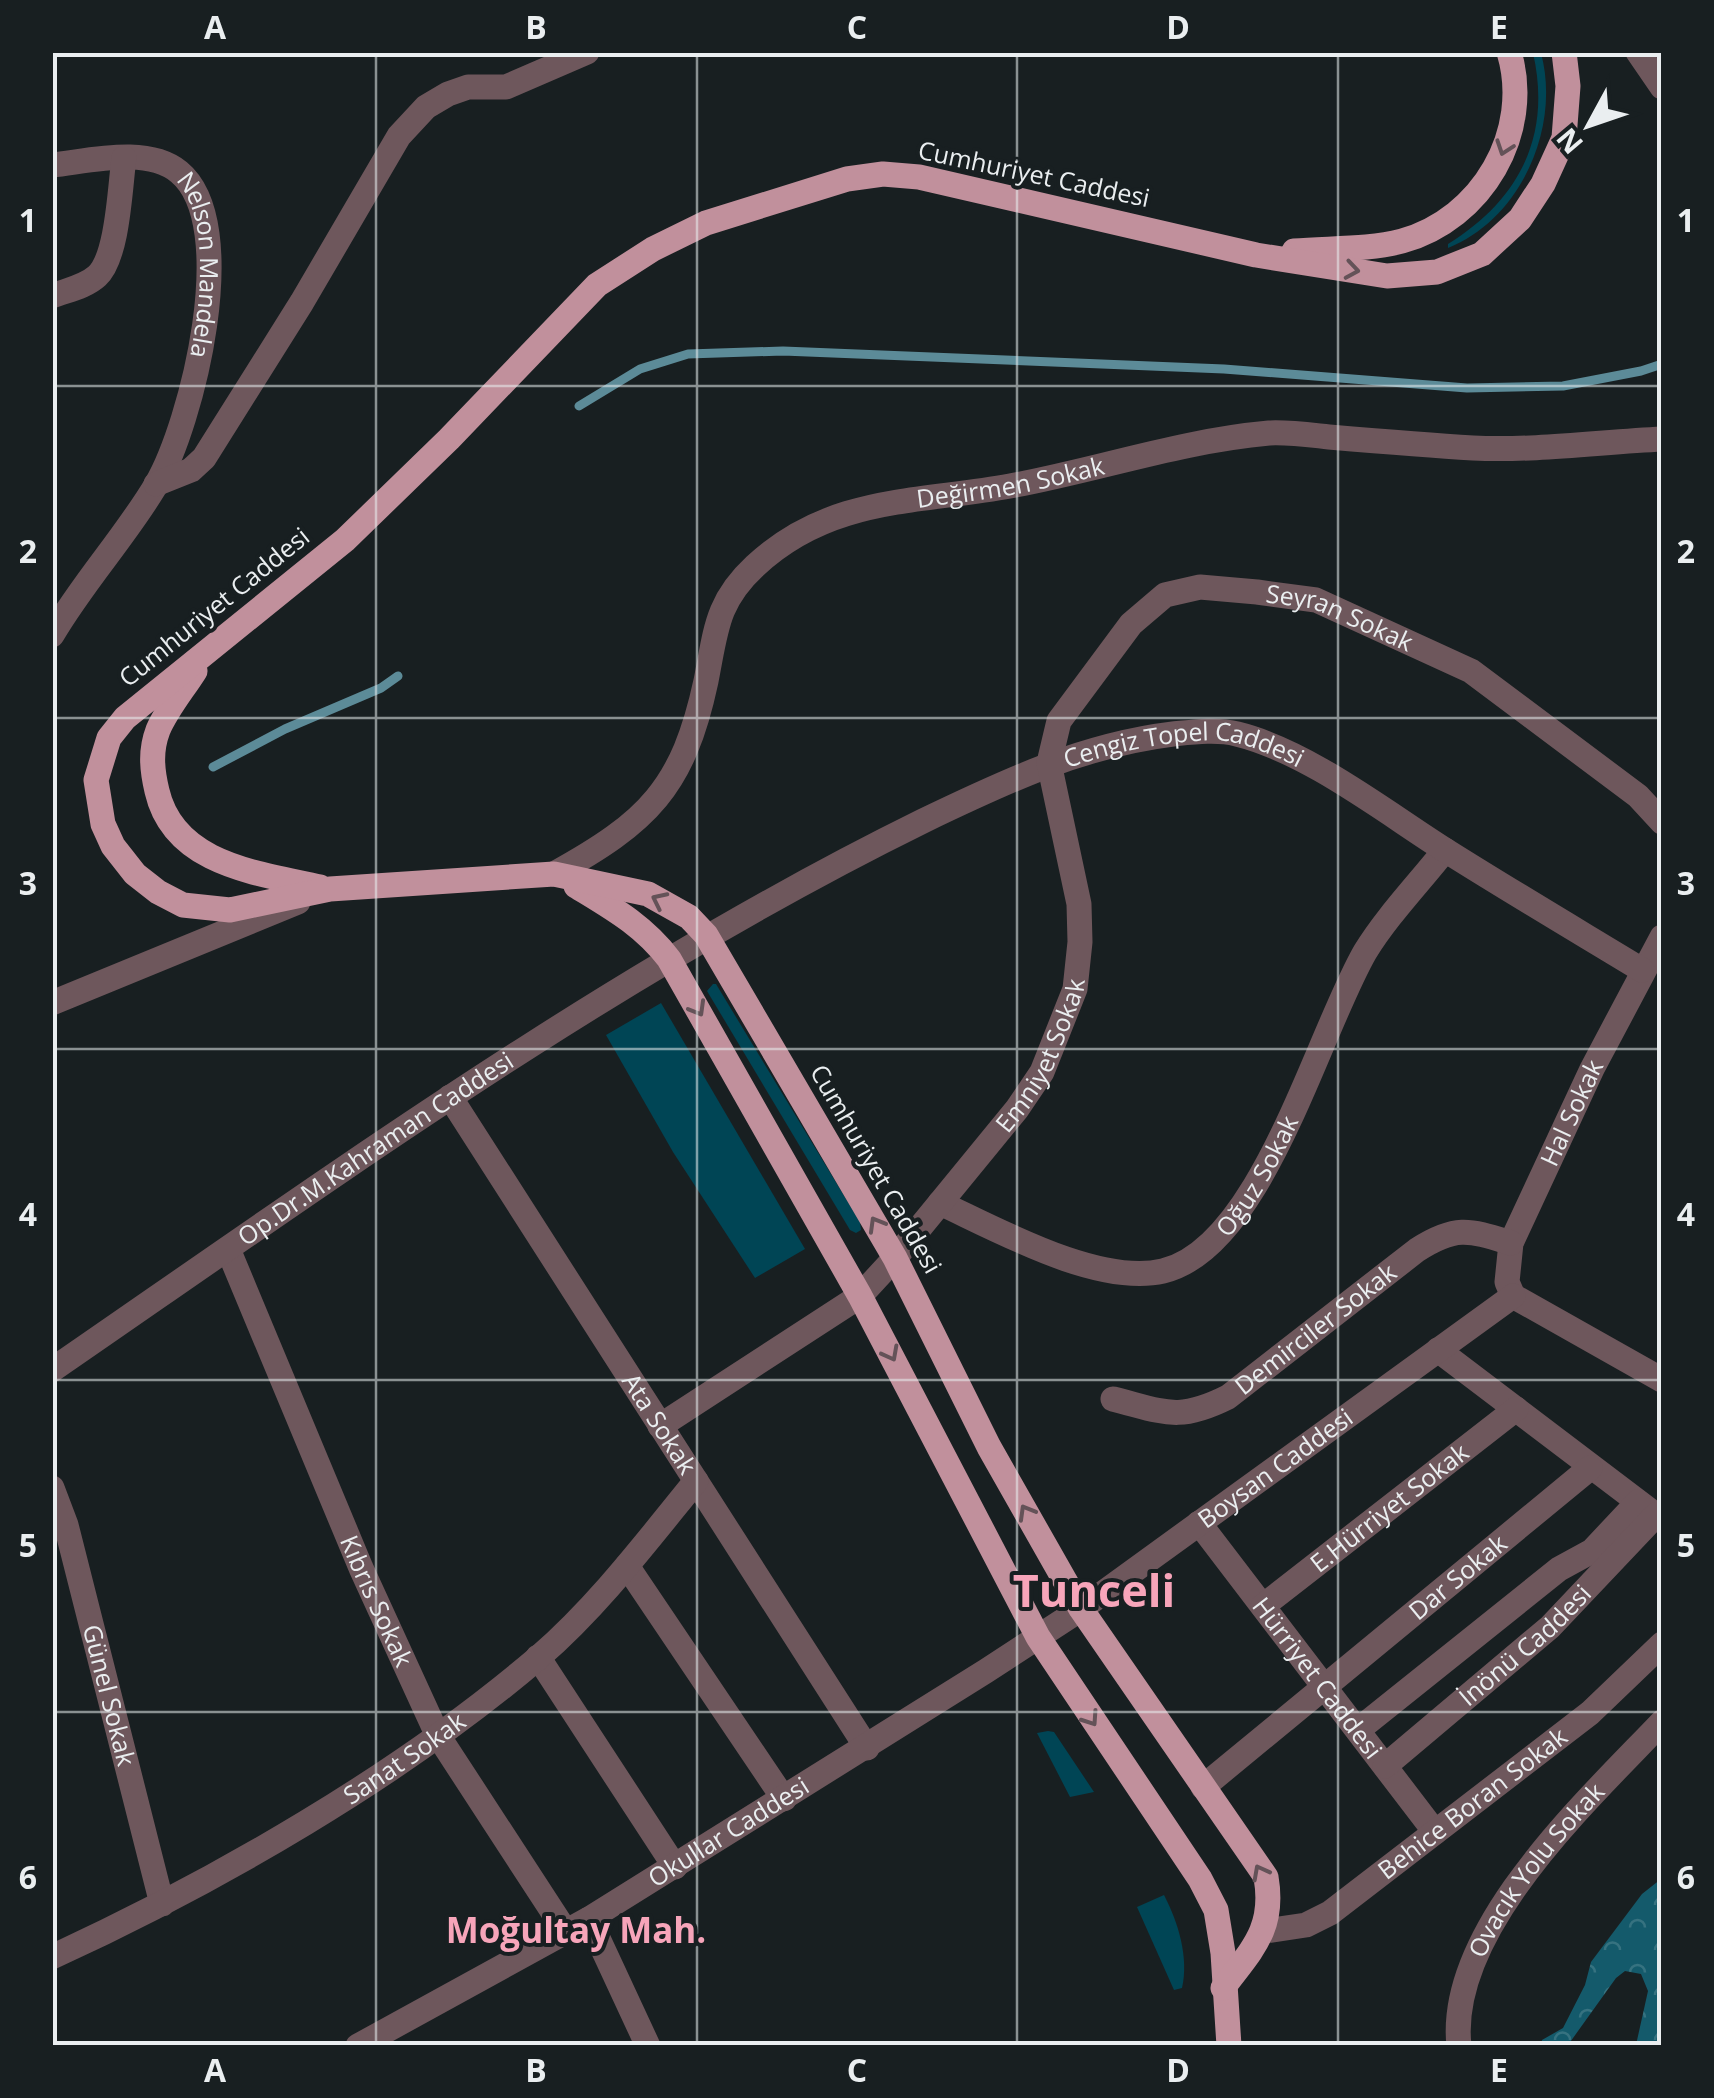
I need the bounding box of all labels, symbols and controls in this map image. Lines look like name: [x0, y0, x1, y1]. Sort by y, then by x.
text: A: [204, 5, 227, 48]
text: B: [525, 5, 547, 48]
text: C: [847, 5, 867, 48]
text: D: [1166, 5, 1190, 48]
text: E: [1490, 5, 1508, 48]
north arrow: [1539, 75, 1639, 175]
text: N: [1547, 121, 1591, 163]
street label: Cumhuriyet Caddesi: [915, 132, 1153, 214]
one-way arrow: [1495, 138, 1516, 155]
street label: Nelson Mandela: [170, 164, 227, 361]
text: 1: [19, 198, 37, 241]
text: 1: [1677, 198, 1695, 241]
one-way arrow: [1344, 259, 1360, 280]
street label: Değirmen Sokak: [914, 448, 1108, 515]
street label: Cumhuriyet Caddesi: [111, 519, 316, 694]
text: 2: [19, 529, 37, 572]
text: 2: [1677, 529, 1695, 572]
street label: Seyran Sokak: [1264, 575, 1419, 658]
text: Cengiz Topel Caddesi: [1059, 713, 1310, 775]
street label: Cengiz Topel Caddesi: [1058, 748, 1306, 782]
text: 3: [19, 861, 37, 904]
text: 3: [1677, 861, 1695, 904]
one-way arrow: [651, 893, 669, 913]
street label: Emniyet Sokak: [987, 977, 1092, 1139]
one-way arrow: [685, 998, 705, 1016]
street label: Op.Dr.M.Kahraman Caddesi: [230, 1043, 519, 1253]
street label: Hal Sokak: [1531, 1053, 1610, 1171]
street label: Cumhuriyet Caddesi: [803, 1058, 951, 1279]
street label: Oğuz Sokak: [1207, 1110, 1305, 1243]
text: 4: [19, 1192, 37, 1235]
text: 4: [1677, 1192, 1695, 1235]
one-way arrow: [869, 1217, 888, 1235]
street label: Demirciler Sokak: [1227, 1255, 1403, 1402]
one-way arrow: [879, 1343, 898, 1361]
street label: Ata Sokak: [615, 1366, 705, 1480]
street label: Boysan Caddesi: [1190, 1400, 1359, 1535]
street label: E.Hürriyet Sokak: [1302, 1435, 1475, 1579]
one-way arrow: [1019, 1505, 1039, 1523]
text: 5: [19, 1523, 37, 1566]
text: 5: [1677, 1523, 1695, 1566]
street label: Dar Sokak: [1401, 1526, 1513, 1627]
street label: Kıbrıs Sokak: [333, 1530, 422, 1672]
district label: Tunceli: [1013, 1559, 1175, 1620]
street label: İnönü Caddesi: [1451, 1576, 1598, 1713]
street label: Hürriyet Caddesi: [1245, 1590, 1391, 1765]
street label: Günel Sokak: [76, 1621, 144, 1769]
street label: Sanat Sokak: [336, 1704, 472, 1811]
one-way arrow: [1079, 1707, 1097, 1726]
street label: Behice Boran Sokak: [1370, 1719, 1574, 1886]
street label: Okullar Caddesi: [641, 1768, 815, 1894]
street label: Ovacık Yolu Sokak: [1459, 1775, 1611, 1962]
text: 6: [19, 1855, 37, 1898]
text: 6: [1677, 1855, 1695, 1898]
one-way arrow: [1253, 1864, 1272, 1883]
district label: Moğultay Mah.: [446, 1906, 706, 1953]
text: A: [204, 2048, 227, 2091]
text: B: [525, 2048, 547, 2091]
text: C: [847, 2048, 867, 2091]
text: D: [1166, 2048, 1190, 2091]
text: E: [1490, 2048, 1508, 2091]

